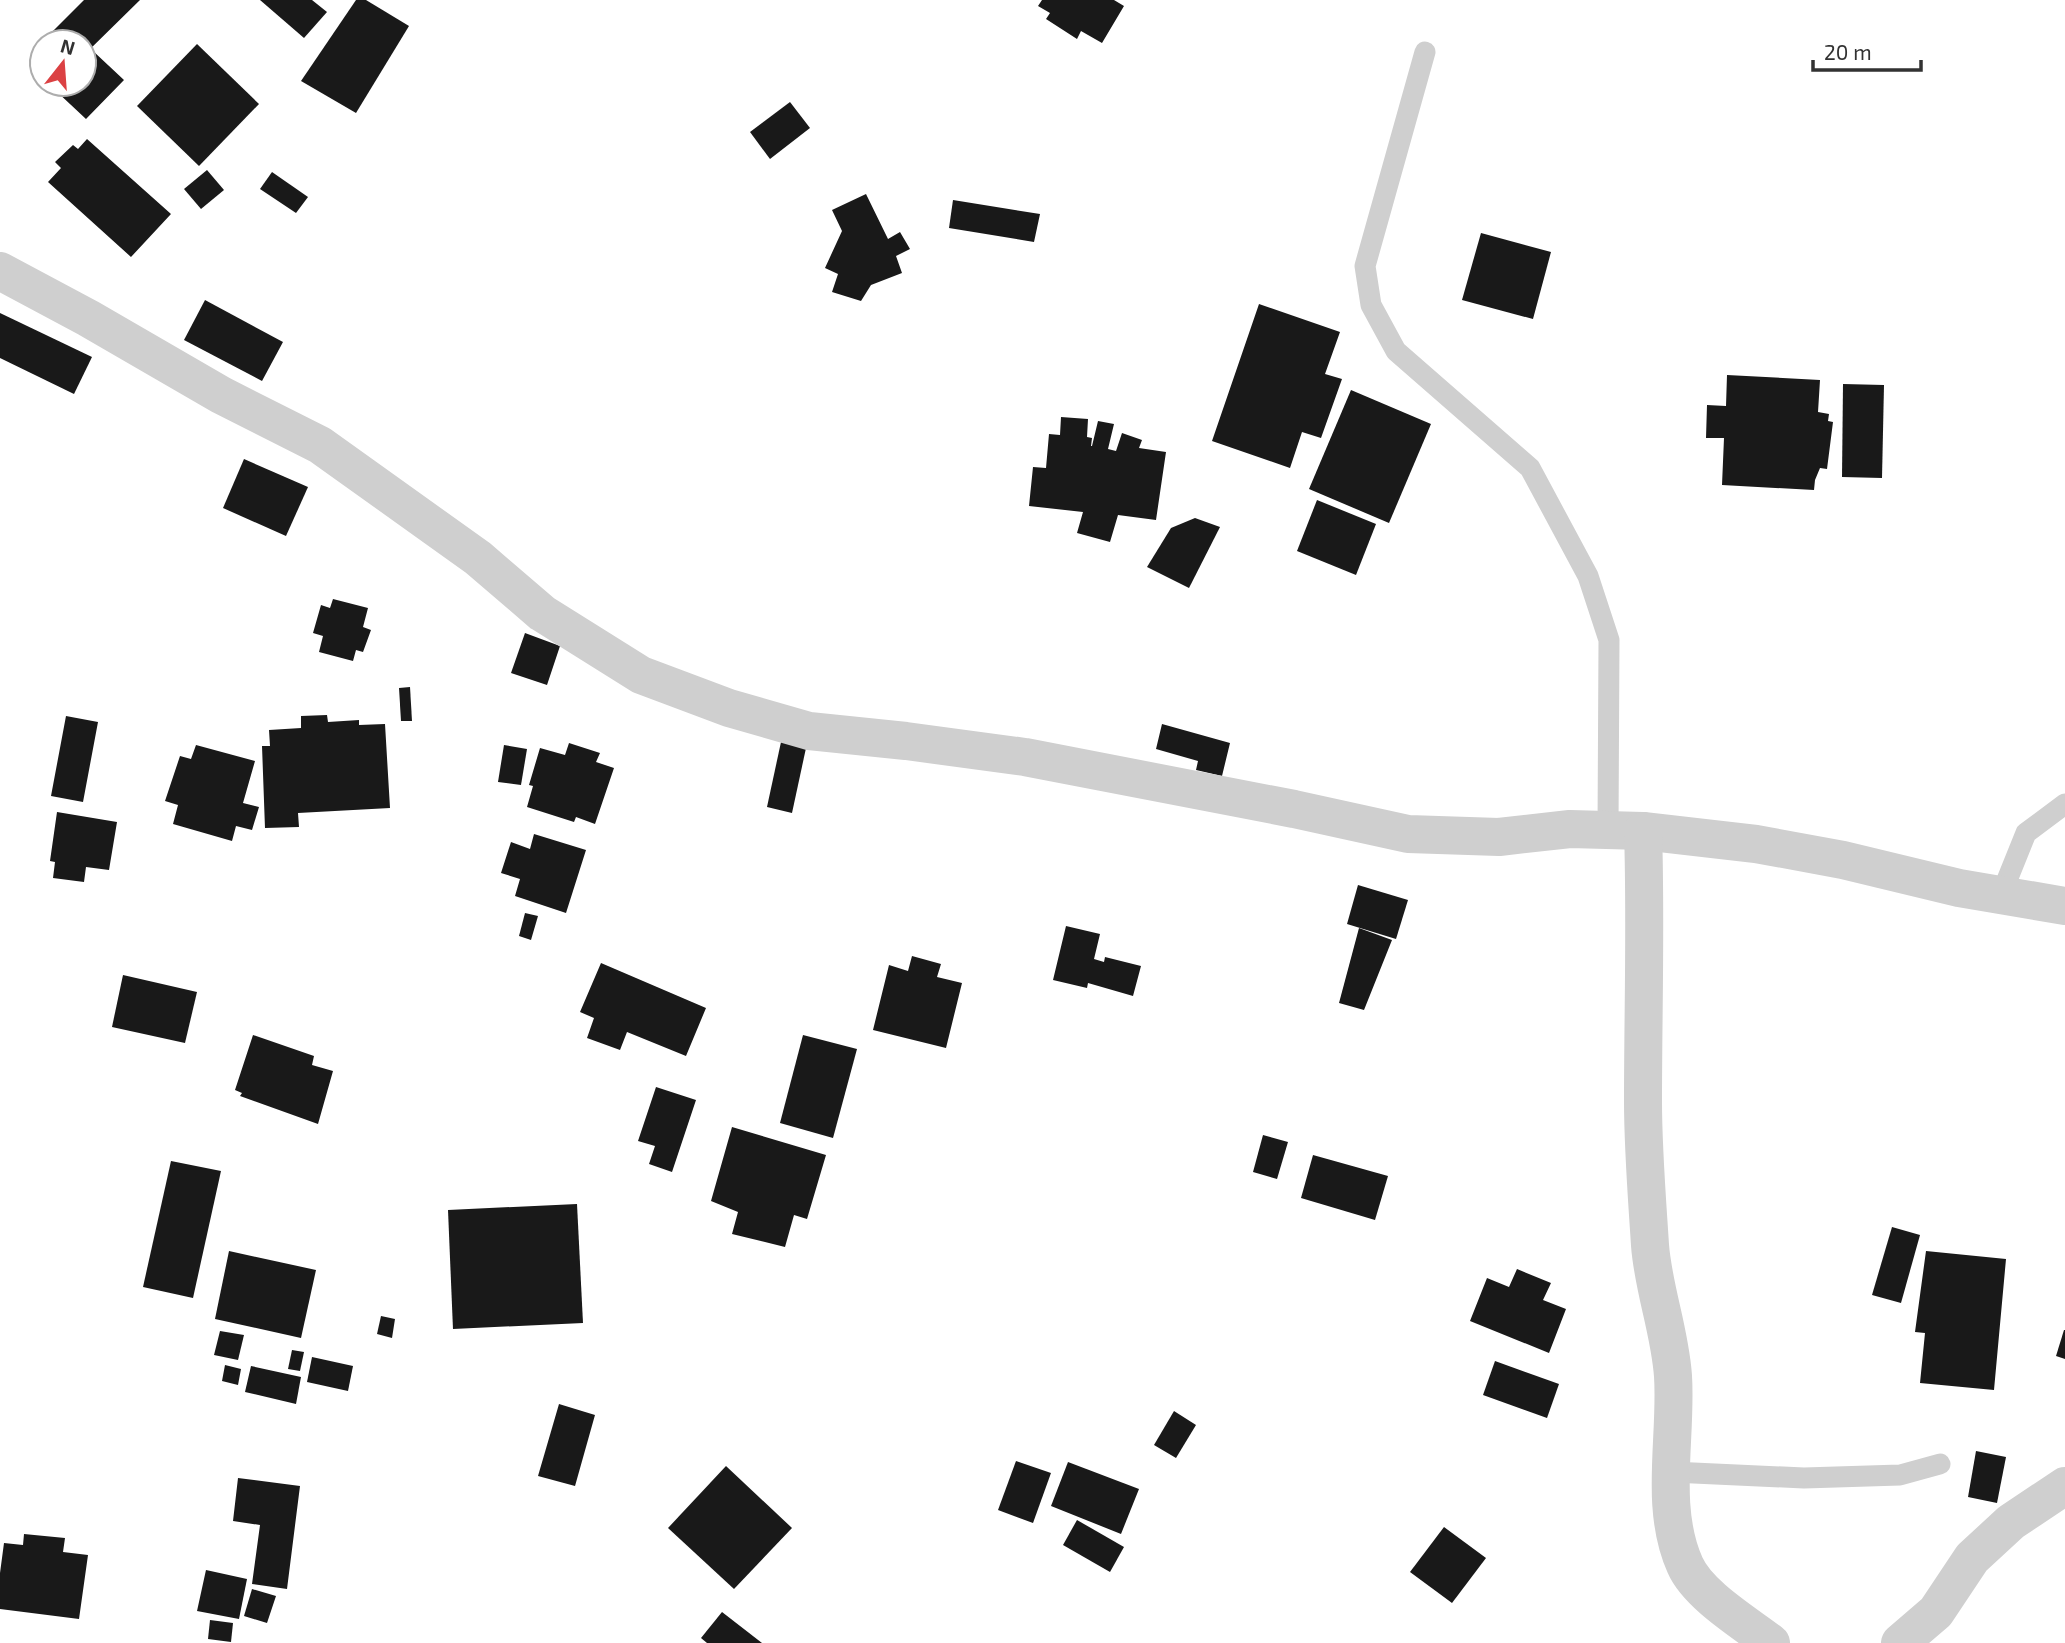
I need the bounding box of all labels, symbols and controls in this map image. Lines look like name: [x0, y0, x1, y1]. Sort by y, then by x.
north arrow: [28, 28, 98, 98]
scale bar: [1813, 28, 1922, 72]
text: N: [58, 33, 78, 59]
text: 20 m: [1824, 39, 1872, 64]

